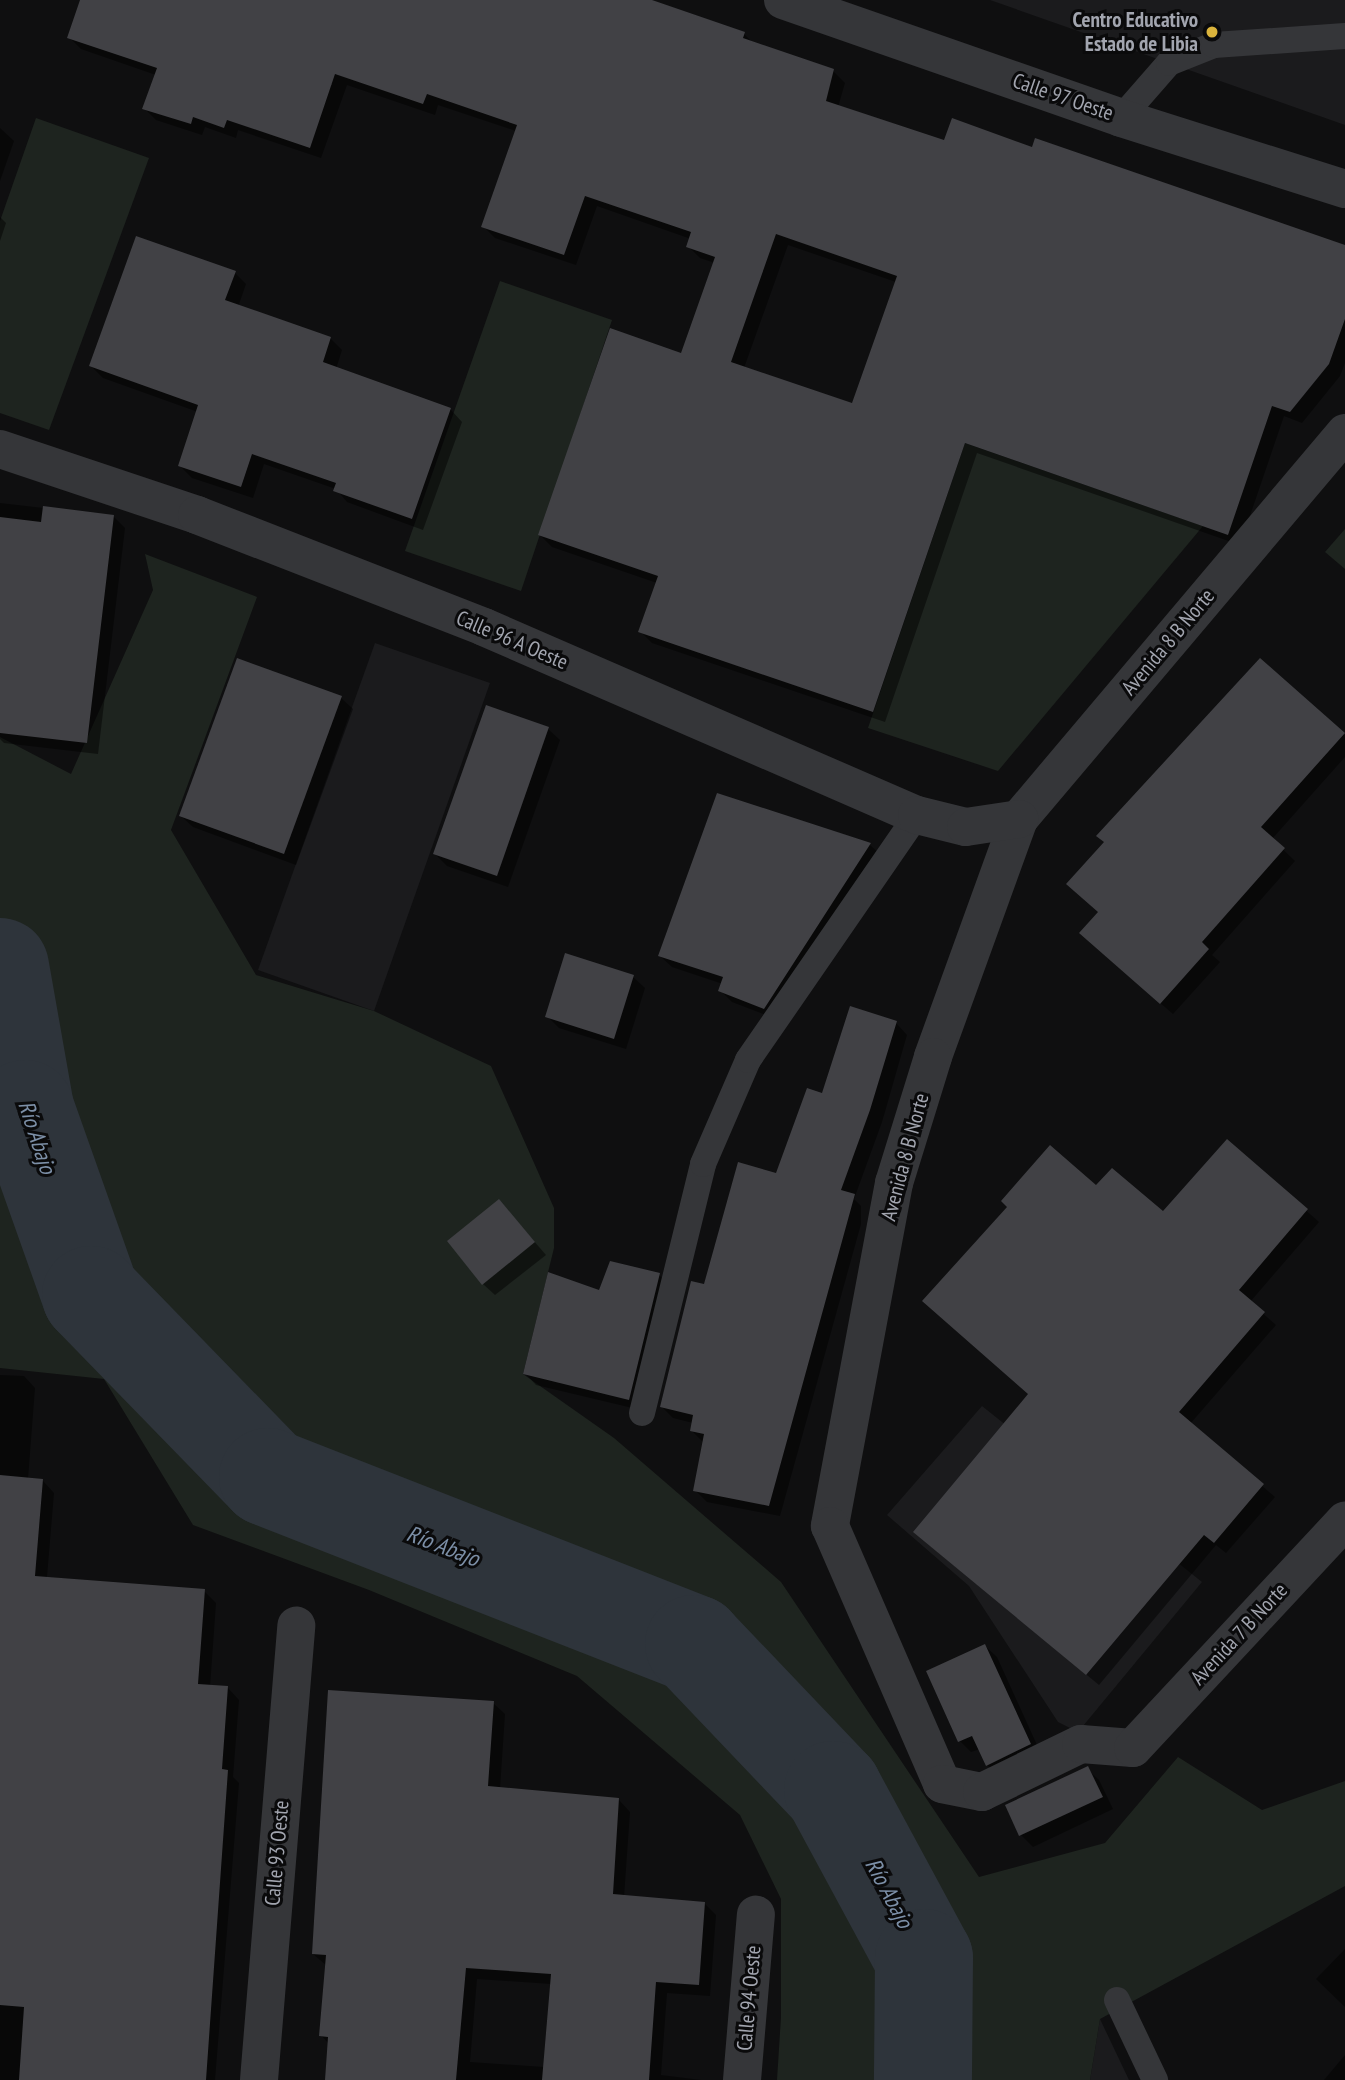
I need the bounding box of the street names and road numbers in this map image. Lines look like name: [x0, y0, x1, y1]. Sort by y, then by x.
street label: Calle 97 Oeste: [1009, 68, 1117, 126]
street label: Avenida 8 B Norte: [1116, 584, 1220, 700]
street label: Calle 96 A Oeste: [452, 605, 572, 675]
street label: Avenida 8 B Norte: [876, 1090, 934, 1224]
street label: Avenida 7 B Norte: [1185, 1578, 1293, 1690]
street label: Calle 93 Oeste: [260, 1799, 294, 1907]
street label: Calle 94 Oeste: [732, 1944, 766, 2052]

